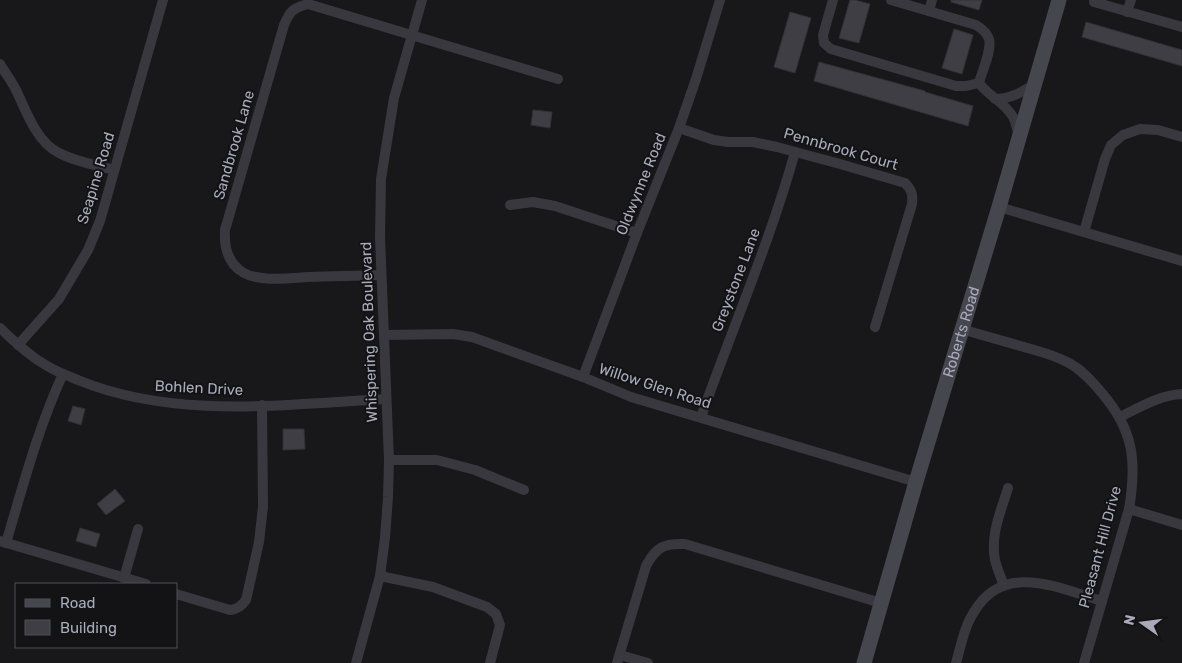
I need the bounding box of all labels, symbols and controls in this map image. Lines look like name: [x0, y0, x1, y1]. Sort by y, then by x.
street label: Sandbrook Lane: [210, 88, 258, 202]
street label: Pennbrook Court: [782, 124, 900, 174]
street label: Seapine Road: [73, 130, 119, 226]
street label: Oldwynne Road: [612, 130, 670, 238]
street label: Greystone Lane: [708, 226, 764, 334]
street label: Whispering Oak Boulevard: [357, 241, 381, 423]
street label: Roberts Road: [939, 284, 983, 380]
street label: Willow Glen Road: [596, 359, 714, 413]
street label: Bohlen Drive: [154, 377, 244, 399]
street label: Pleasant Hill Drive: [1075, 484, 1125, 610]
legend: [15, 583, 178, 648]
text: Road: [60, 594, 96, 612]
north arrow: [1117, 598, 1167, 648]
text: N: [1120, 613, 1139, 627]
text: Building: [60, 619, 117, 637]

